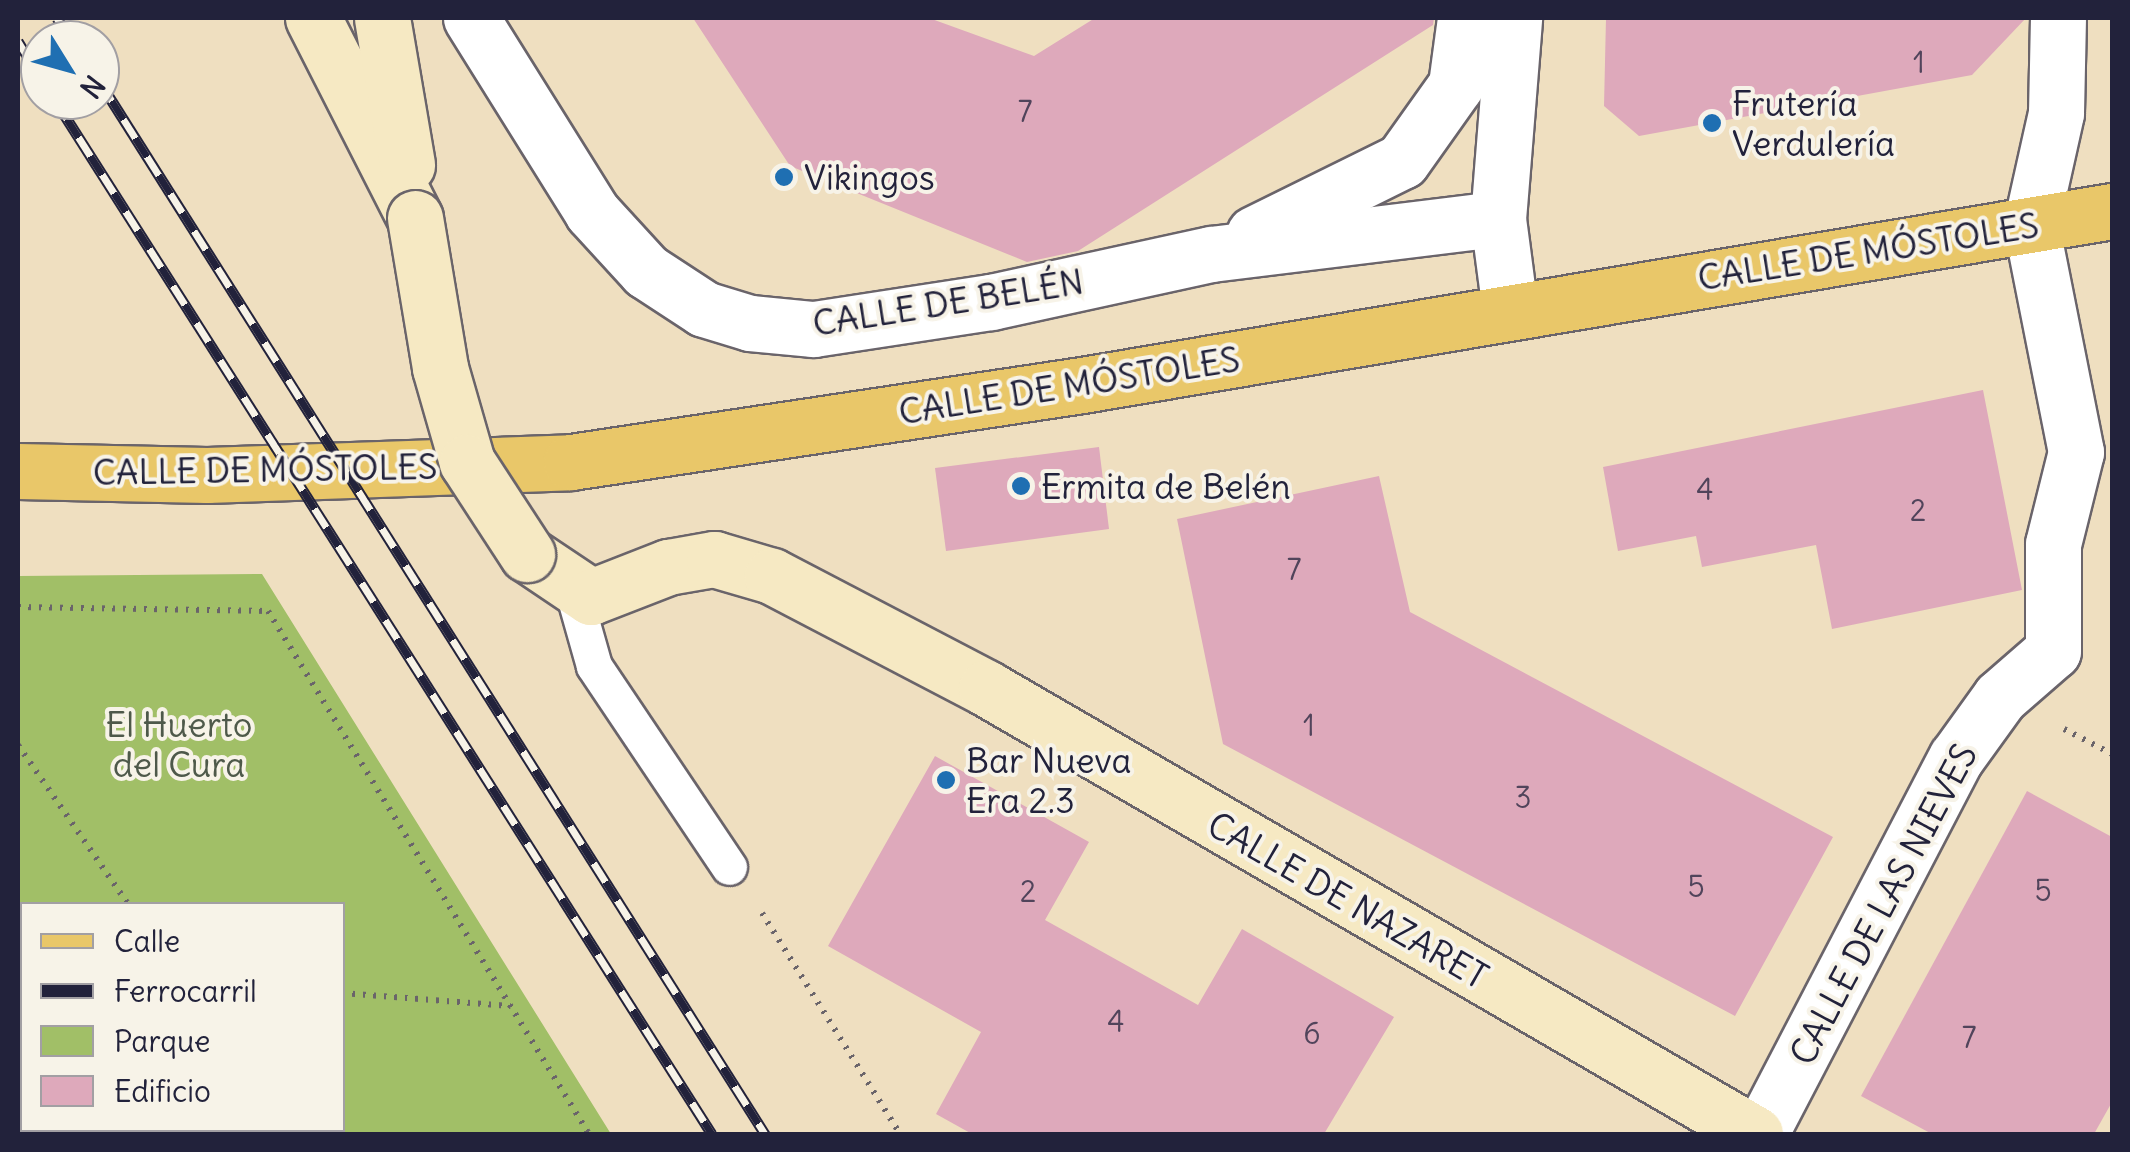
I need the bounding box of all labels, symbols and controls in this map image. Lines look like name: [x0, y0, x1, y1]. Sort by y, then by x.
north arrow: [20, 20, 120, 120]
house number: 1: [1913, 44, 1925, 80]
text: N: [72, 68, 113, 105]
place label: Frutería Verdulería: [1732, 82, 1895, 164]
house number: 7: [1018, 93, 1032, 129]
marker: Frutería Verdulería: [1701, 112, 1723, 134]
place label: Vikingos: [804, 156, 935, 198]
marker: Vikingos: [773, 166, 795, 188]
street label: CALLE DE MÓSTOLES: [1695, 203, 2041, 299]
street label: CALLE DE BELÉN: [810, 260, 1086, 344]
street label: CALLE DE MÓSTOLES: [896, 337, 1242, 433]
street label: CALLE DE MÓSTOLES: [92, 445, 438, 493]
place label: Ermita de Belén: [1041, 465, 1291, 507]
house number: 4: [1696, 471, 1714, 507]
marker: Ermita de Belén: [1010, 475, 1032, 497]
house number: 2: [1910, 492, 1926, 528]
house number: 7: [1287, 551, 1301, 587]
park label: El Huerto del Cura: [106, 703, 252, 785]
house number: 1: [1303, 707, 1315, 743]
street label: CALLE DE LAS NIEVES: [1781, 736, 1985, 1072]
place label: Bar Nueva Era 2.3: [966, 739, 1131, 821]
marker: Bar Nueva Era 2.3: [935, 769, 957, 791]
house number: 3: [1514, 779, 1532, 815]
street label: CALLE DE NAZARET: [1201, 803, 1495, 997]
house number: 5: [1687, 868, 1705, 904]
house number: 5: [2034, 872, 2052, 908]
house number: 2: [1020, 873, 1036, 909]
legend: [20, 902, 345, 1132]
text: Calle: [114, 922, 180, 960]
text: Ferrocarril: [114, 972, 257, 1010]
house number: 4: [1107, 1003, 1125, 1039]
house number: 6: [1303, 1015, 1321, 1051]
house number: 7: [1962, 1019, 1976, 1055]
text: Parque: [114, 1022, 210, 1060]
text: Edificio: [114, 1072, 211, 1110]

